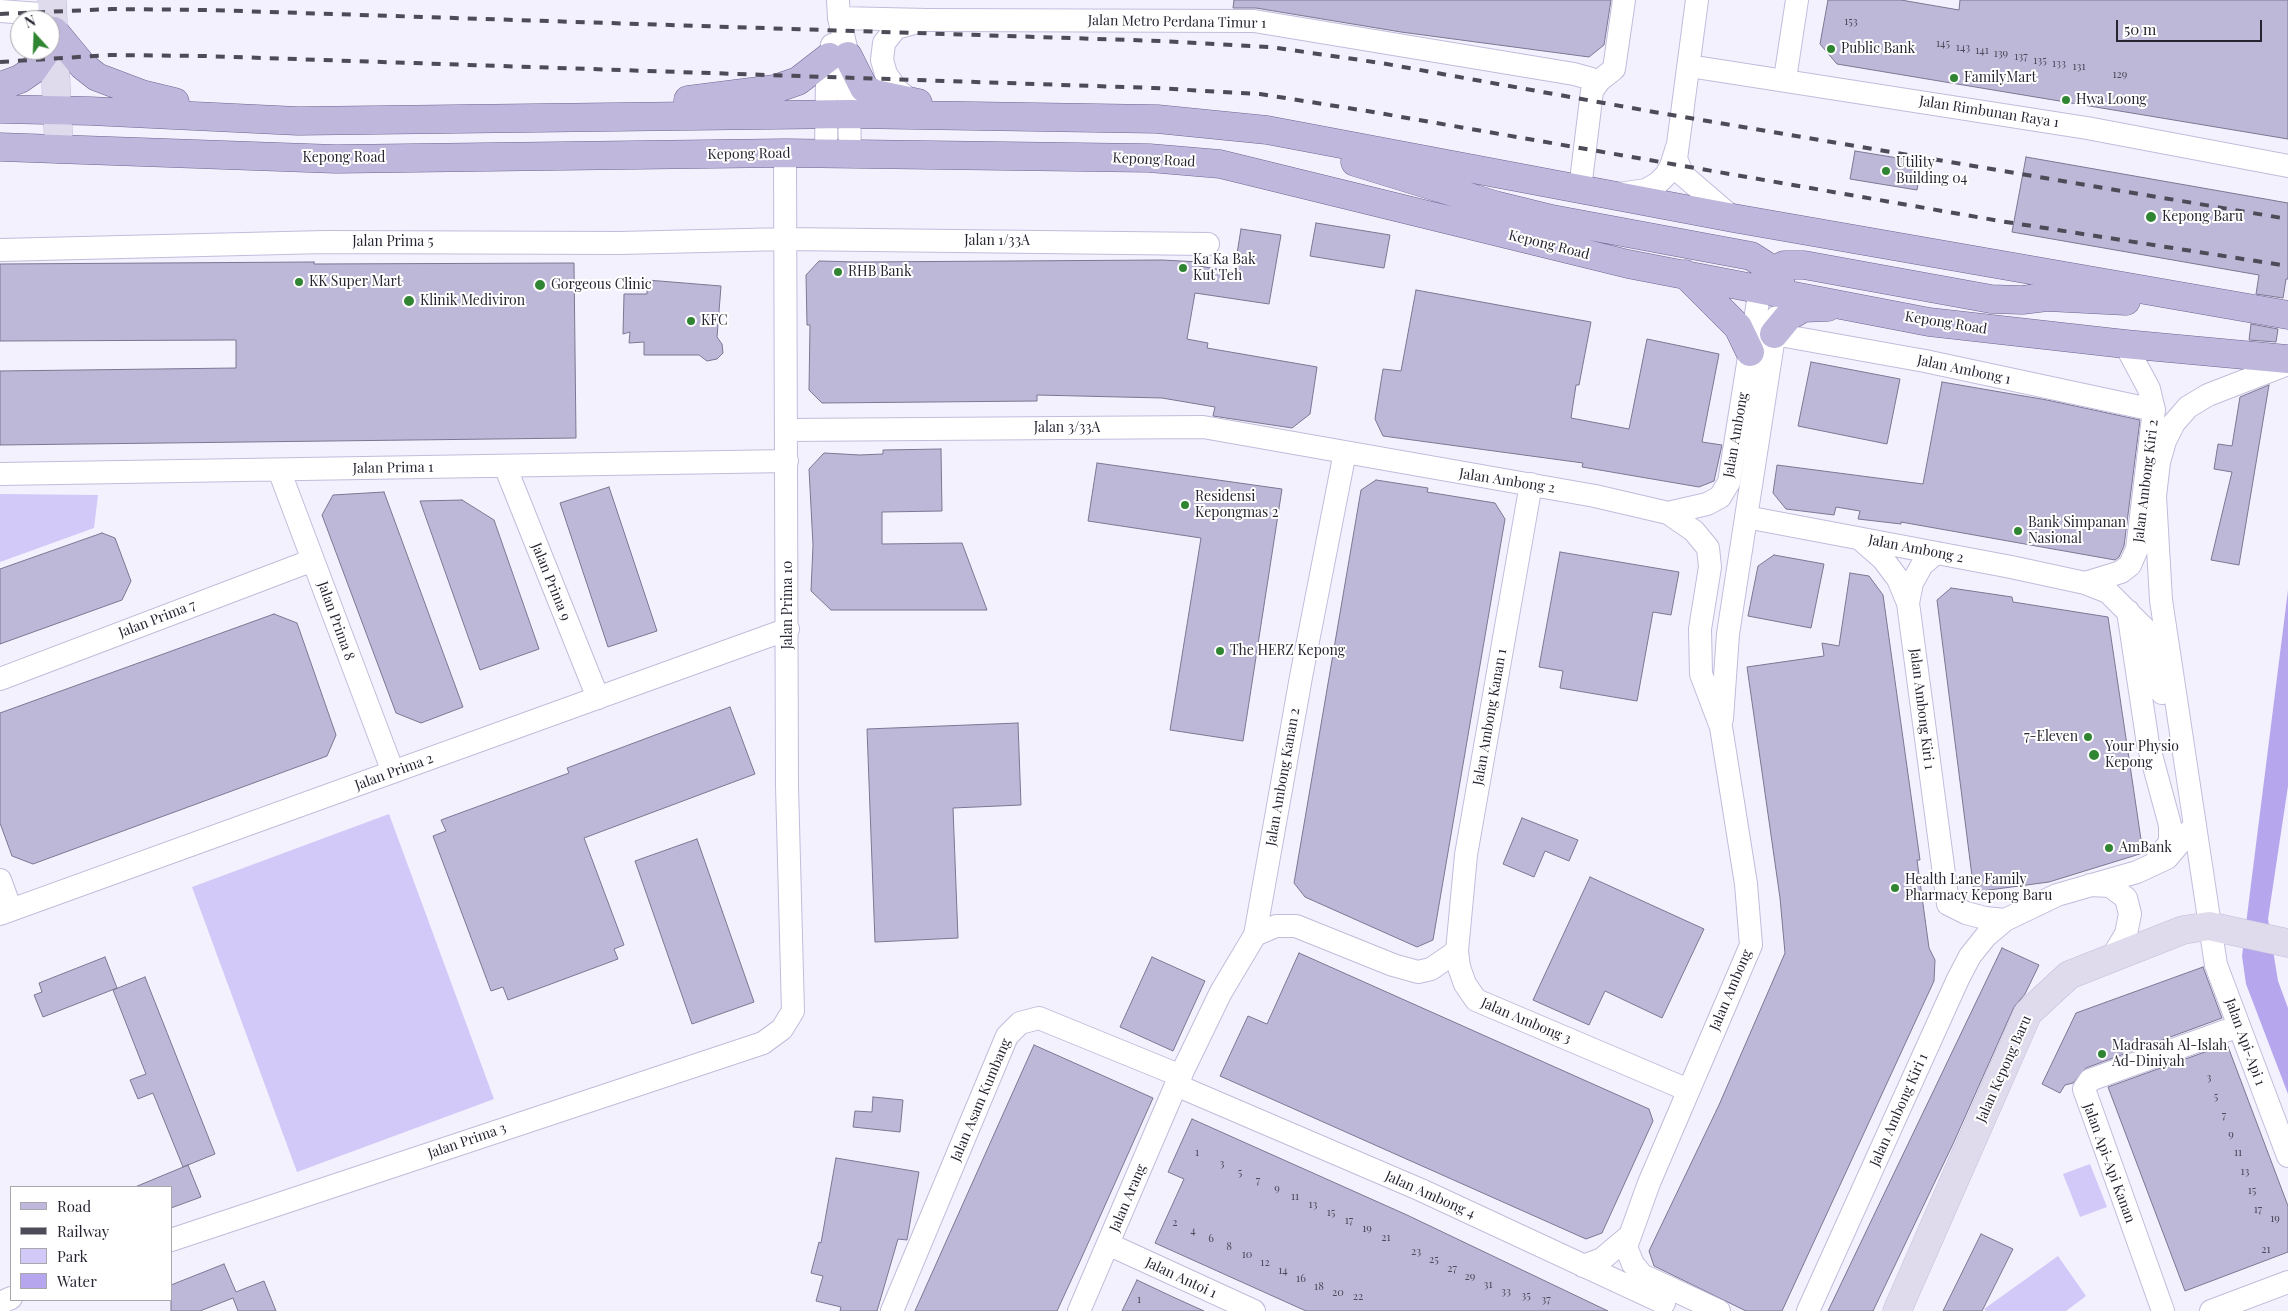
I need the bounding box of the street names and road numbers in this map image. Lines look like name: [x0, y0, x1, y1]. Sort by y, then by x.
street label: Jalan Metro Perdana Timur 1: [1088, 12, 1266, 32]
street label: Jalan Rimbunan Raya 1: [1918, 93, 2060, 131]
street label: Kepong Road: [707, 145, 791, 163]
street label: Kepong Road: [1112, 149, 1196, 171]
street label: Kepong Road: [302, 150, 386, 166]
street label: Kepong Road: [1507, 227, 1591, 263]
street label: Jalan 1/33A: [964, 233, 1030, 249]
street label: Jalan Prima 5: [352, 234, 434, 250]
street label: Kepong Road: [1904, 308, 1988, 338]
street label: Jalan Ambong 1: [1916, 352, 2012, 388]
street label: Jalan Ambong: [1720, 391, 1752, 479]
street label: Jalan Ambong Kiri 2: [2130, 419, 2162, 543]
street label: Jalan 3/33A: [1034, 420, 1100, 436]
street label: Jalan Prima 1: [353, 459, 433, 477]
street label: Jalan Ambong 2: [1458, 465, 1556, 497]
street label: Jalan Ambong 2: [1867, 532, 1965, 566]
street label: Jalan Prima 9: [528, 541, 574, 623]
street label: Jalan Prima 10: [780, 560, 796, 650]
street label: Jalan Prima 8: [314, 579, 358, 663]
street label: Jalan Prima 7: [116, 597, 198, 641]
street label: Jalan Ambong Kanan 1: [1470, 647, 1510, 787]
street label: Jalan Ambong Kiri 1: [1906, 647, 1938, 771]
street label: Jalan Ambong Kanan 2: [1263, 707, 1303, 847]
street label: Jalan Prima 2: [353, 750, 435, 794]
street label: Jalan Ambong: [1706, 947, 1756, 1033]
street label: Jalan Ambong 3: [1478, 994, 1574, 1048]
street label: Jalan Api-Api 1: [2221, 996, 2269, 1088]
street label: Jalan Kepong Baru: [1973, 1013, 2035, 1125]
street label: Jalan Asam Kumbang: [947, 1036, 1015, 1164]
street label: Jalan Ambong Kiri 1: [1866, 1051, 1932, 1169]
street label: Jalan Api-Api Kanan: [2080, 1101, 2138, 1225]
street label: Jalan Prima 3: [426, 1120, 508, 1162]
street label: Jalan Arang: [1106, 1162, 1150, 1234]
street label: Jalan Ambong 4: [1382, 1168, 1478, 1222]
street label: Jalan Antoi 1: [1143, 1254, 1219, 1302]

